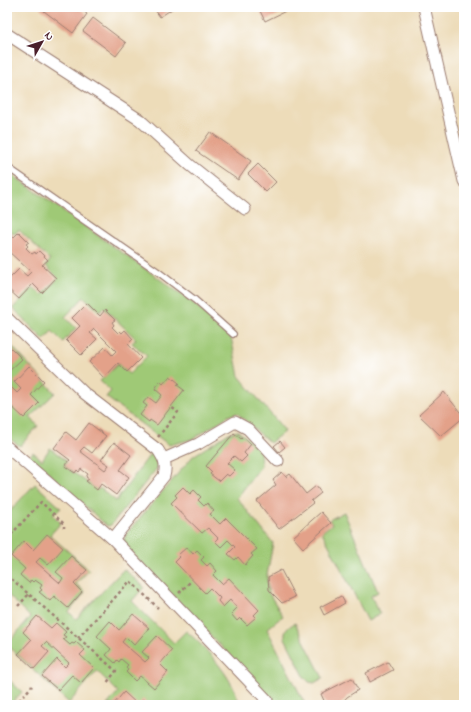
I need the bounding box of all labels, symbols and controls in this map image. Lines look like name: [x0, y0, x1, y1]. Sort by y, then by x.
north arrow: [22, 22, 62, 62]
text: N: [40, 28, 58, 44]

